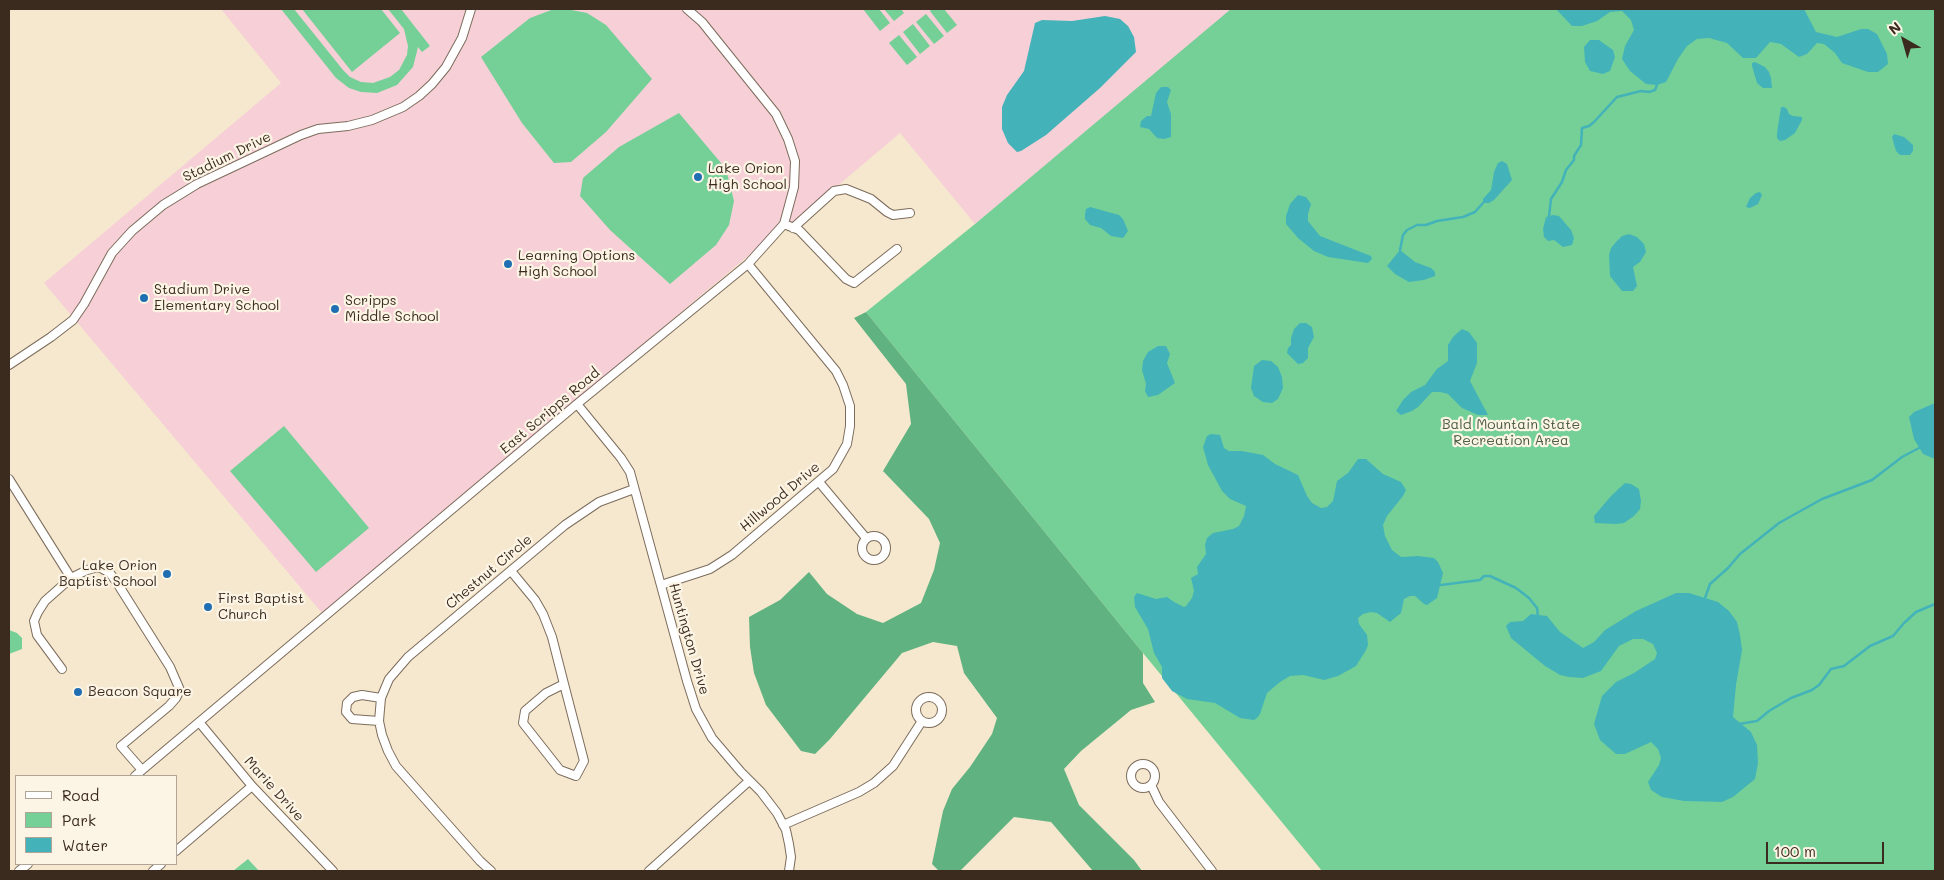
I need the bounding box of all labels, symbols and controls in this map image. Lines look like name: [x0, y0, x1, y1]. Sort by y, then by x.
north arrow: [1879, 15, 1929, 65]
text: N: [1884, 17, 1904, 39]
street label: Stadium Drive: [180, 128, 274, 186]
place label: Lake Orion High School: [708, 161, 787, 193]
marker: Lake Orion High School: [692, 171, 704, 183]
place label: Learning Options High School: [518, 248, 635, 280]
marker: Learning Options High School: [502, 258, 514, 270]
place label: Stadium Drive Elementary School: [154, 282, 280, 314]
marker: Stadium Drive Elementary School: [138, 292, 150, 304]
place label: Scripps Middle School: [345, 293, 439, 326]
marker: Scripps Middle School: [329, 303, 341, 315]
street label: East Scripps Road: [497, 364, 603, 458]
park label: Bald Mountain State Recreation Area: [1442, 417, 1580, 450]
street label: Hillwood Drive: [737, 459, 823, 535]
street label: Chestnut Circle: [443, 531, 535, 613]
place label: Lake Orion Baptist School: [59, 558, 157, 590]
marker: Lake Orion Baptist School: [161, 568, 173, 580]
street label: Huntington Drive: [665, 581, 713, 697]
place label: First Baptist Church: [218, 591, 304, 624]
marker: First Baptist Church: [202, 601, 214, 613]
place label: Beacon Square: [88, 684, 192, 700]
marker: Beacon Square: [72, 686, 84, 698]
street label: Marie Drive: [241, 753, 307, 825]
legend: [15, 775, 178, 865]
text: Road: [62, 785, 99, 805]
text: Park: [62, 810, 96, 830]
scale bar: [1769, 832, 1886, 864]
text: Water: [62, 835, 108, 855]
text: 100 m: [1774, 841, 1816, 861]

